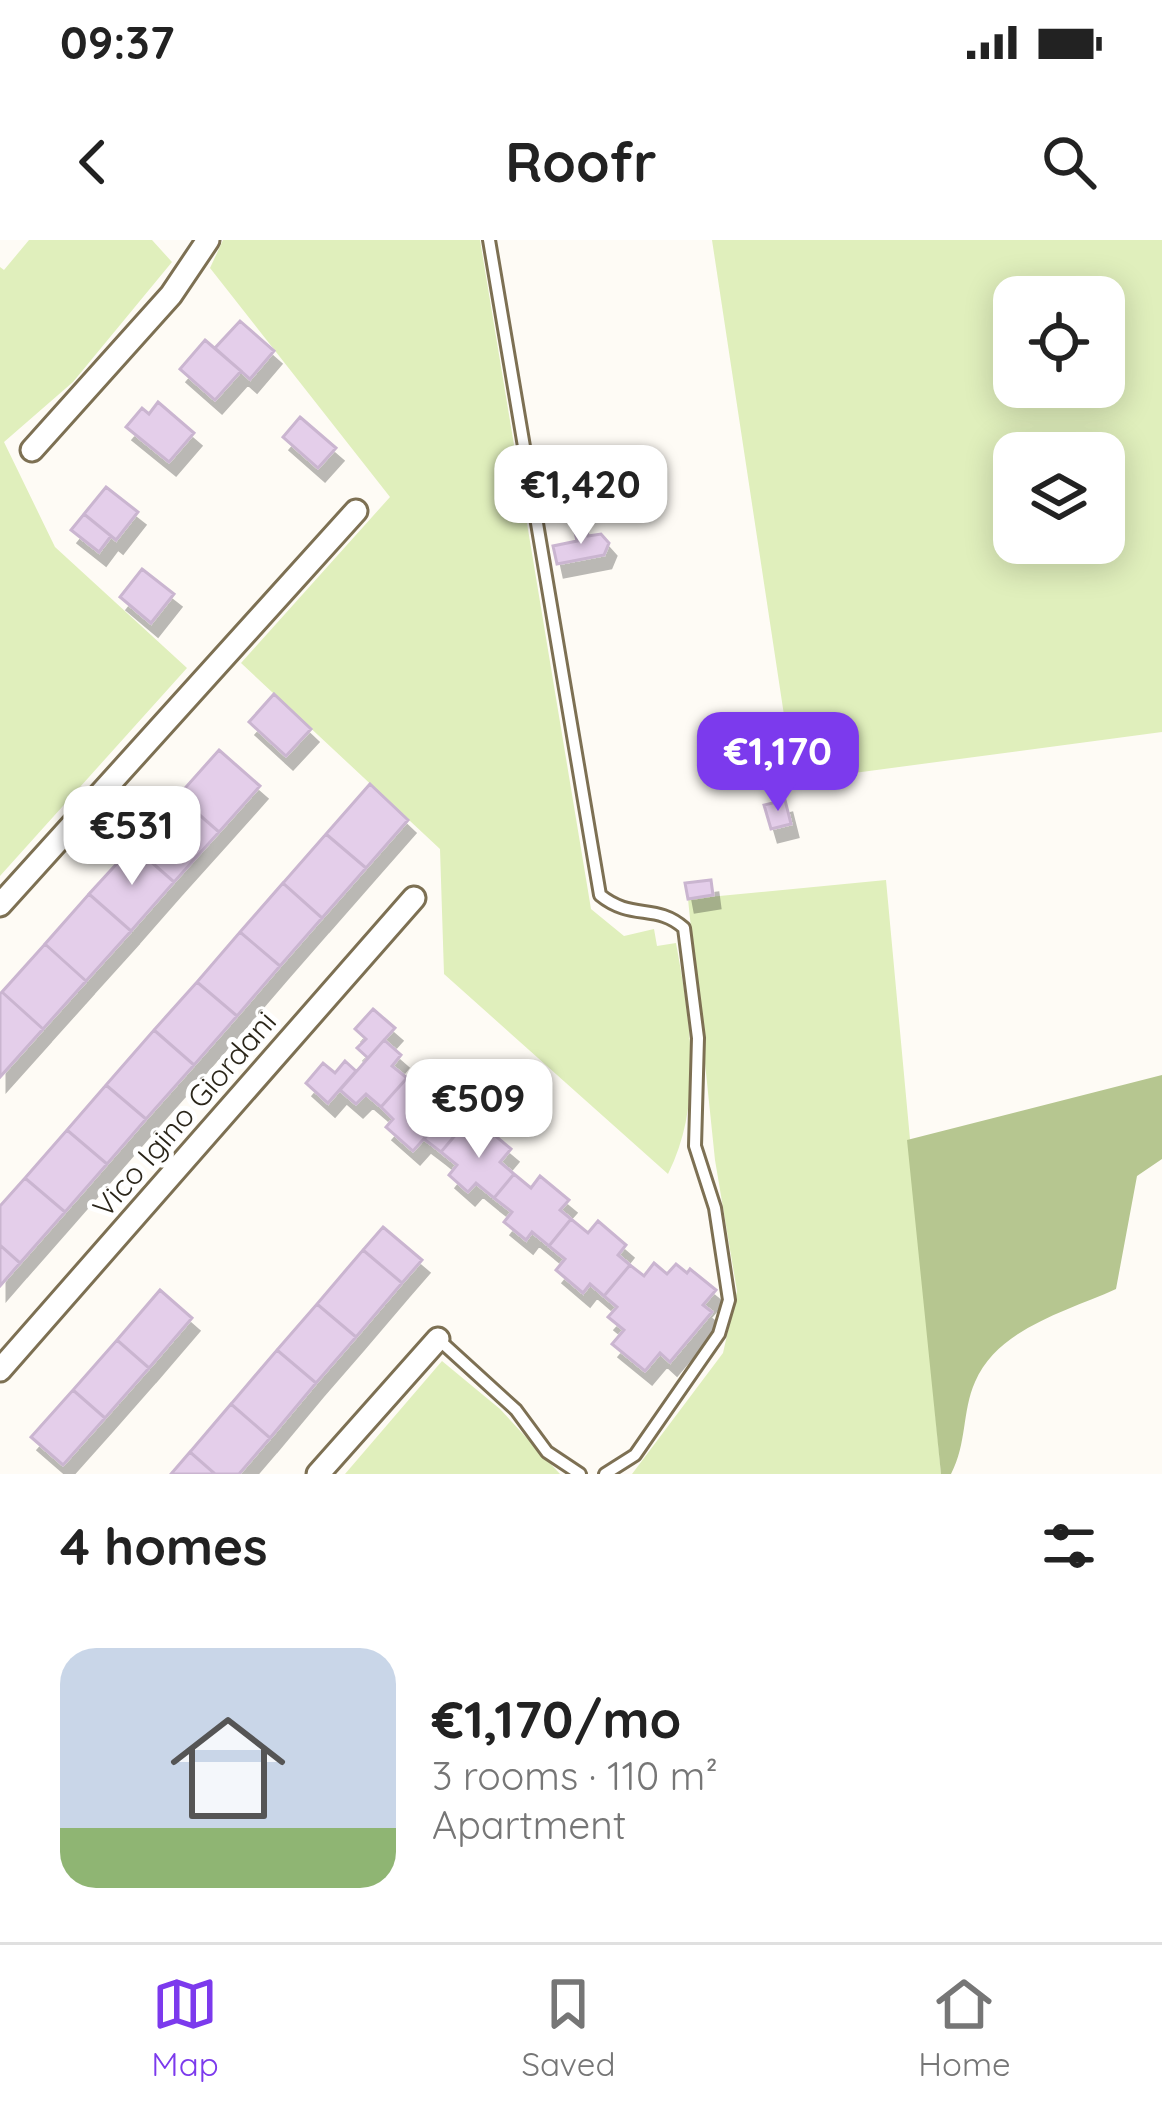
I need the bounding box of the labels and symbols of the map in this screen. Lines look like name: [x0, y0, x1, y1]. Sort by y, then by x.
pin: €1,420: [483, 445, 679, 547]
pin: €1,170: [680, 712, 876, 814]
pin: €531: [61, 786, 203, 888]
street label: Vico Igino Giordani: [84, 1003, 284, 1225]
pin: €509: [408, 1059, 550, 1161]

